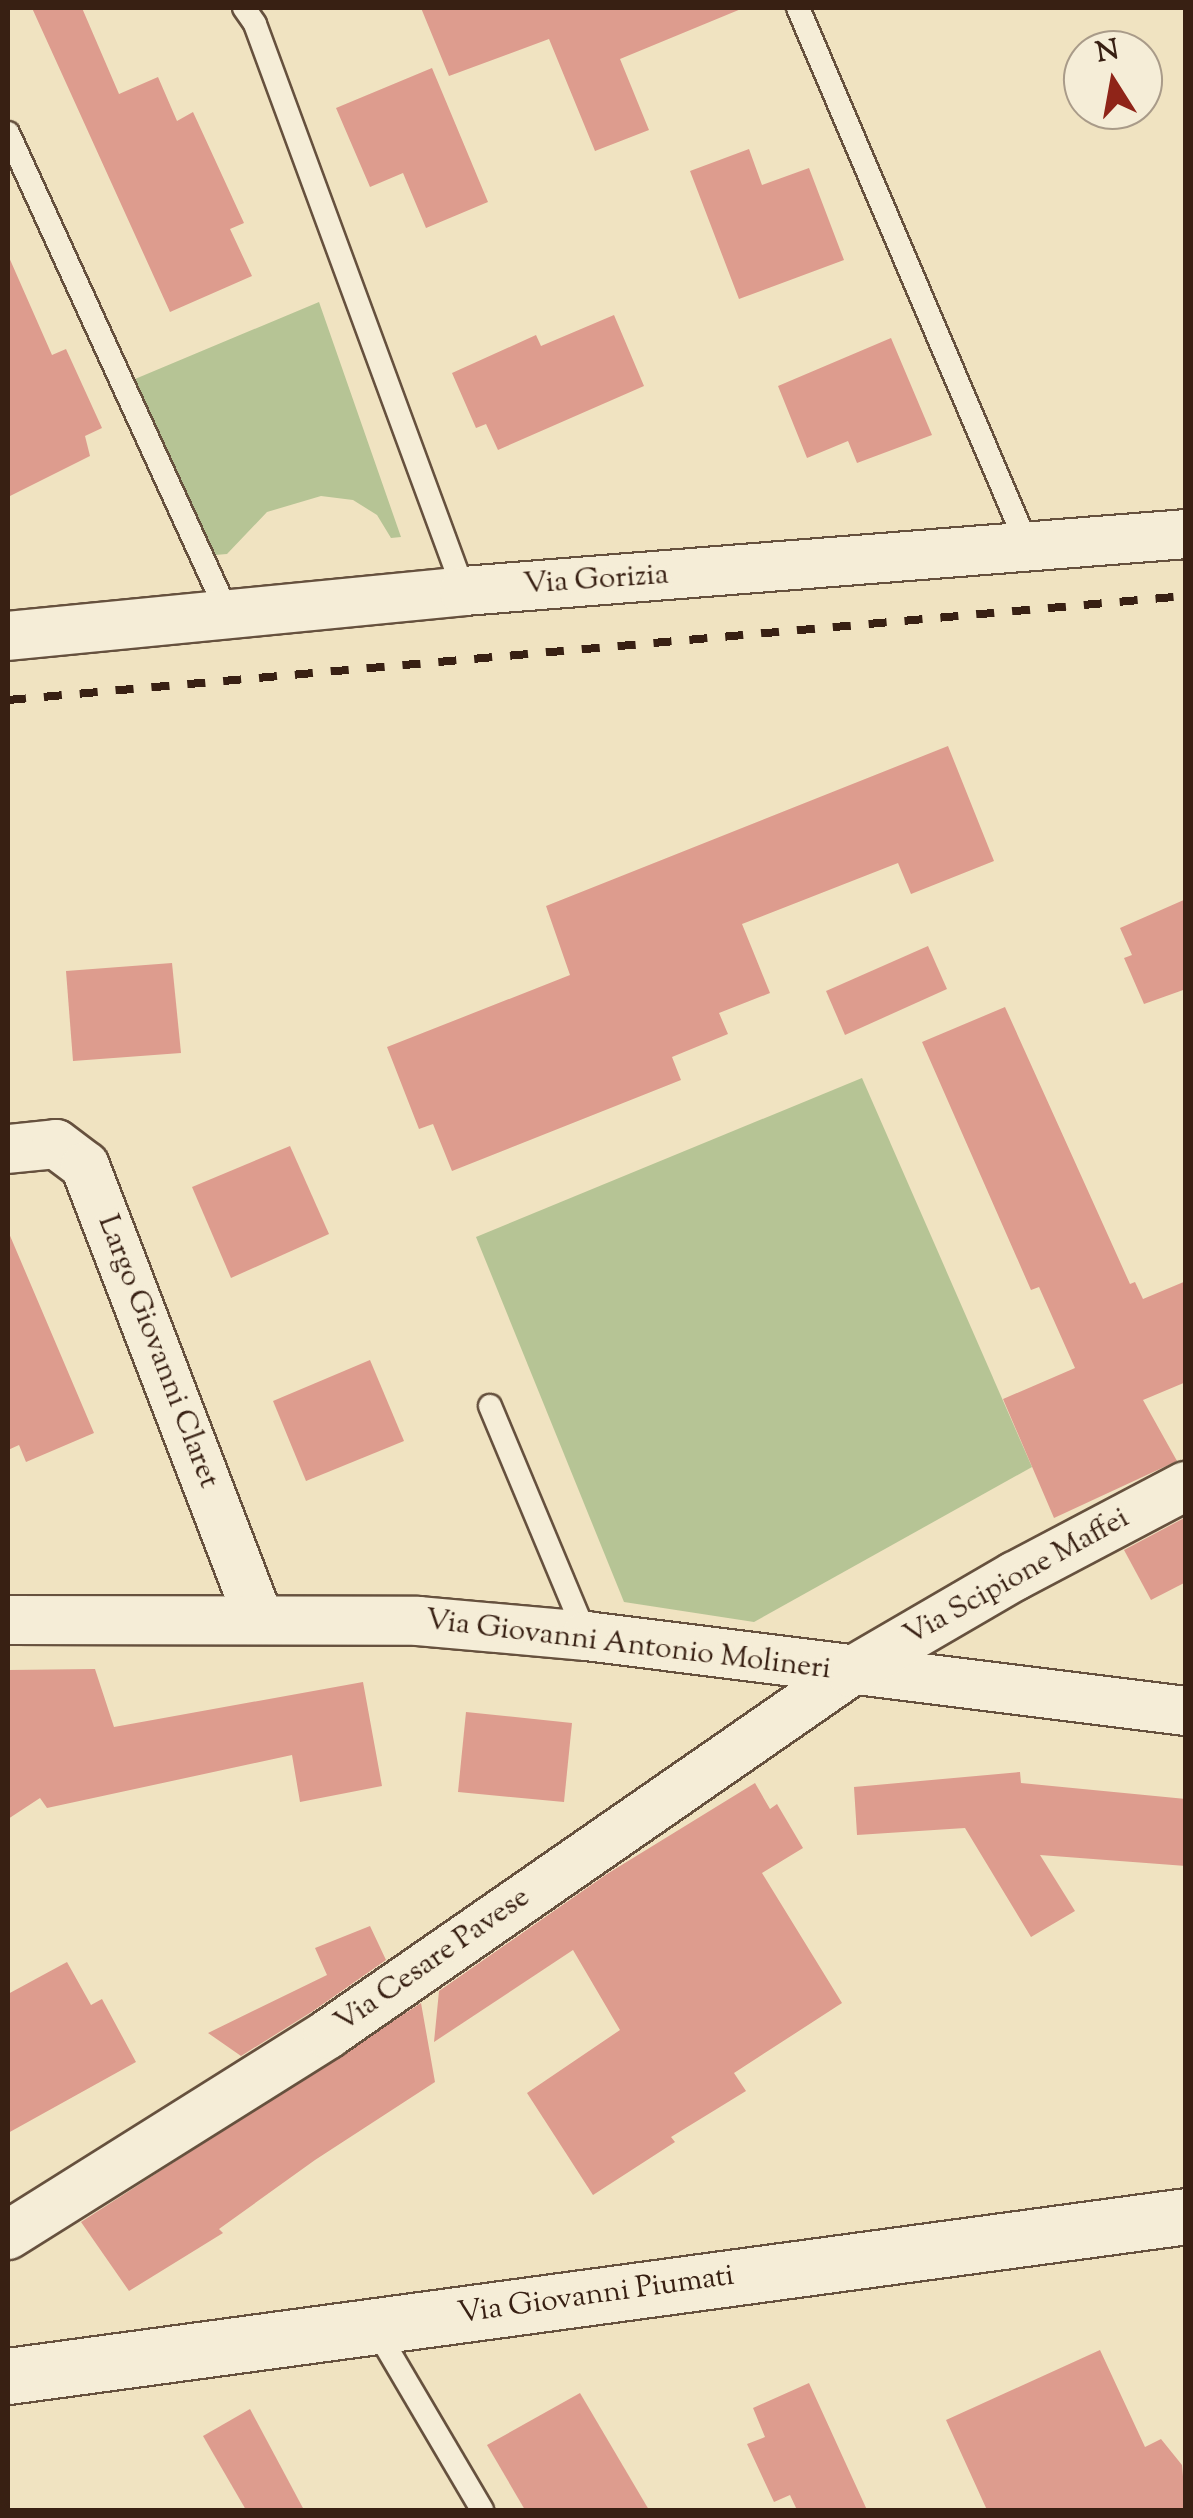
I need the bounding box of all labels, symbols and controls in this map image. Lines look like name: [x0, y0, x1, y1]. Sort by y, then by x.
north arrow: [1063, 30, 1163, 130]
text: N: [1093, 31, 1122, 74]
street label: Via Gorizia: [522, 558, 670, 604]
street label: Largo Giovanni Claret: [88, 1210, 226, 1494]
street label: Via Scipione Maffei: [898, 1501, 1136, 1655]
street label: Via Giovanni Antonio Molineri: [423, 1603, 833, 1689]
street label: Via Cesare Pavese: [329, 1880, 537, 2042]
street label: Via Giovanni Piumati: [455, 2259, 737, 2333]

